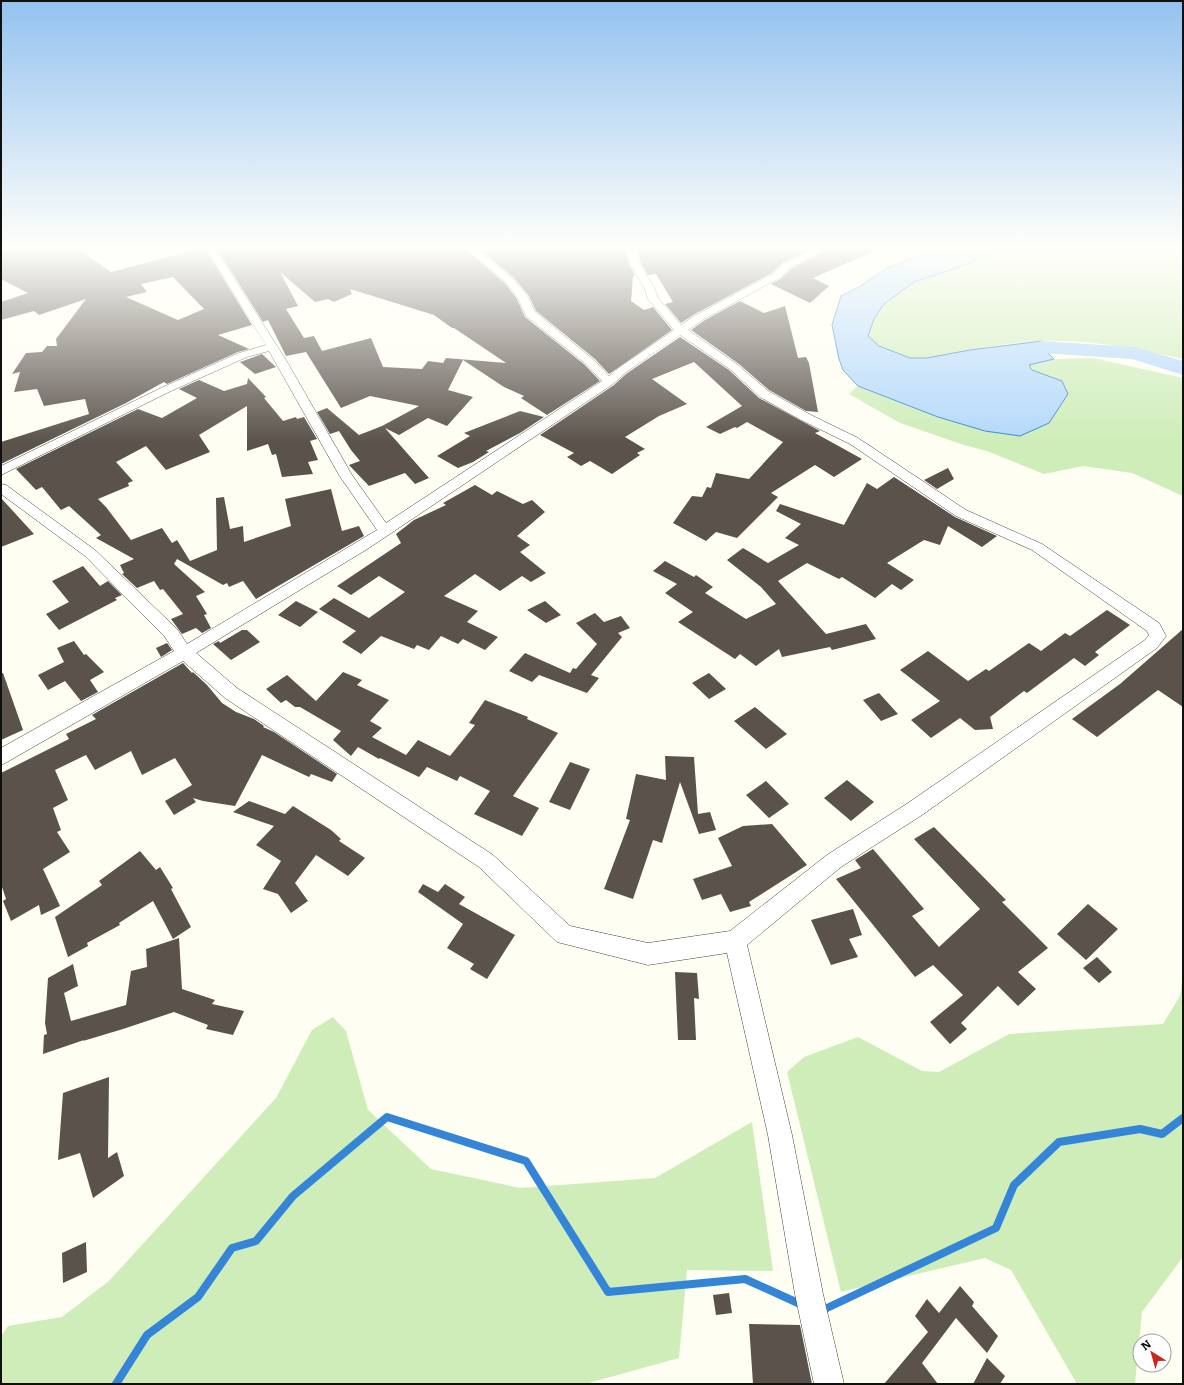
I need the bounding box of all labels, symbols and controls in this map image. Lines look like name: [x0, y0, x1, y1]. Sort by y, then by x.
north arrow: [1132, 1333, 1172, 1373]
text: N: [1137, 1335, 1154, 1353]

